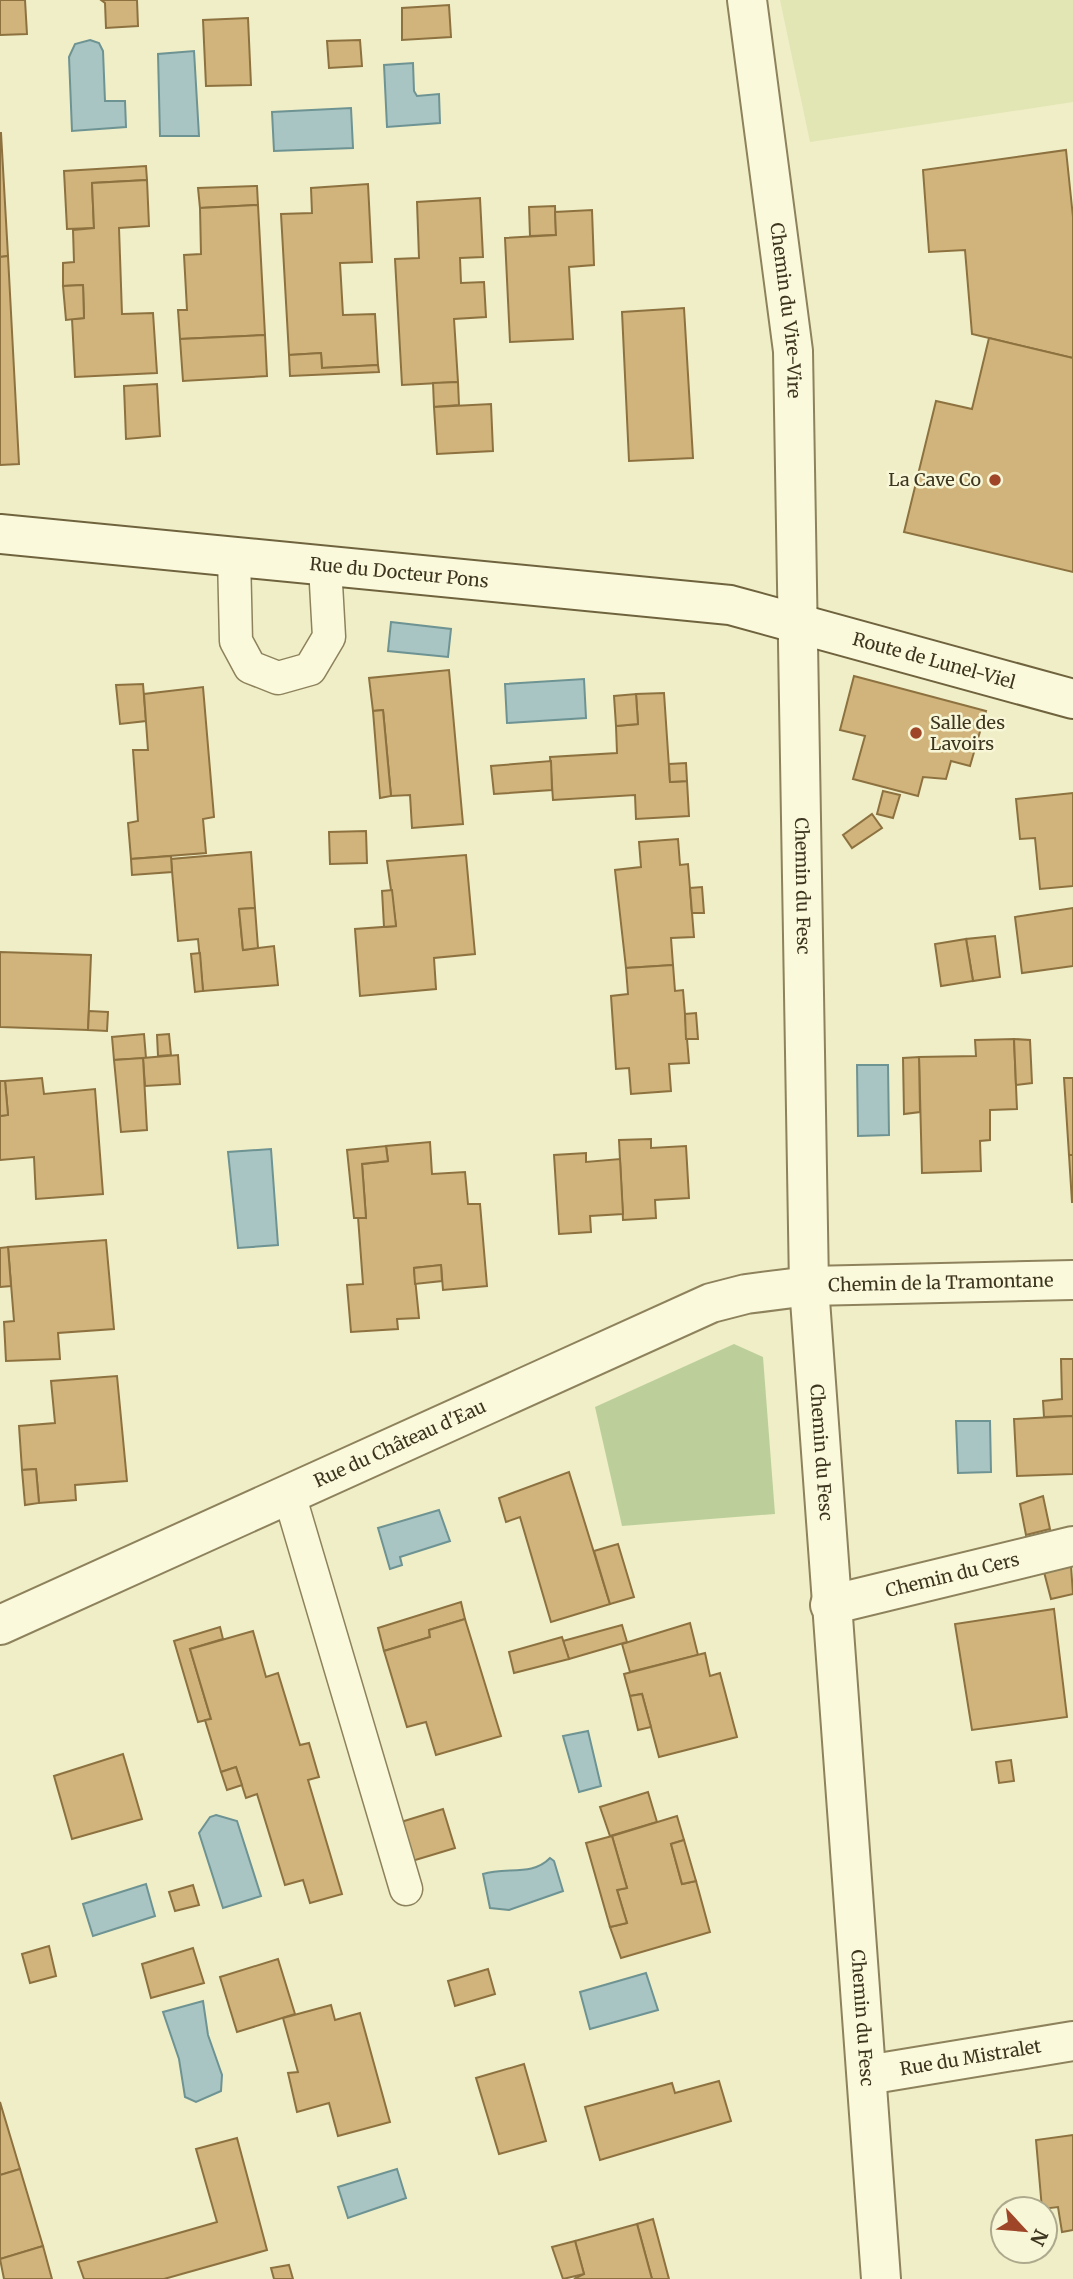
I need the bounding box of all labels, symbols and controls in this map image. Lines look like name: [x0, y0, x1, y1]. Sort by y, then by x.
street label: Chemin du Vire-Vire: [765, 221, 806, 399]
place label: La Cave Co: [888, 468, 981, 491]
marker: La Cave Co: [987, 472, 1003, 488]
street label: Rue du Docteur Pons: [309, 552, 490, 592]
street label: Route de Lunel-Viel: [850, 627, 1019, 694]
place label: Salle des Lavoirs: [930, 711, 1005, 755]
marker: Salle des Lavoirs: [908, 725, 924, 741]
street label: Chemin du Fesc: [790, 817, 815, 955]
street label: Chemin de la Tramontane: [828, 1268, 1054, 1297]
street label: Chemin du Fesc: [805, 1383, 838, 1522]
street label: Rue du Château d'Eau: [310, 1395, 489, 1492]
street label: Chemin du Cers: [883, 1547, 1022, 1602]
street label: Chemin du Fesc: [846, 1949, 879, 2087]
street label: Rue du Mistralet: [898, 2034, 1043, 2080]
north arrow: [989, 2195, 1059, 2265]
text: N: [1025, 2225, 1053, 2249]

